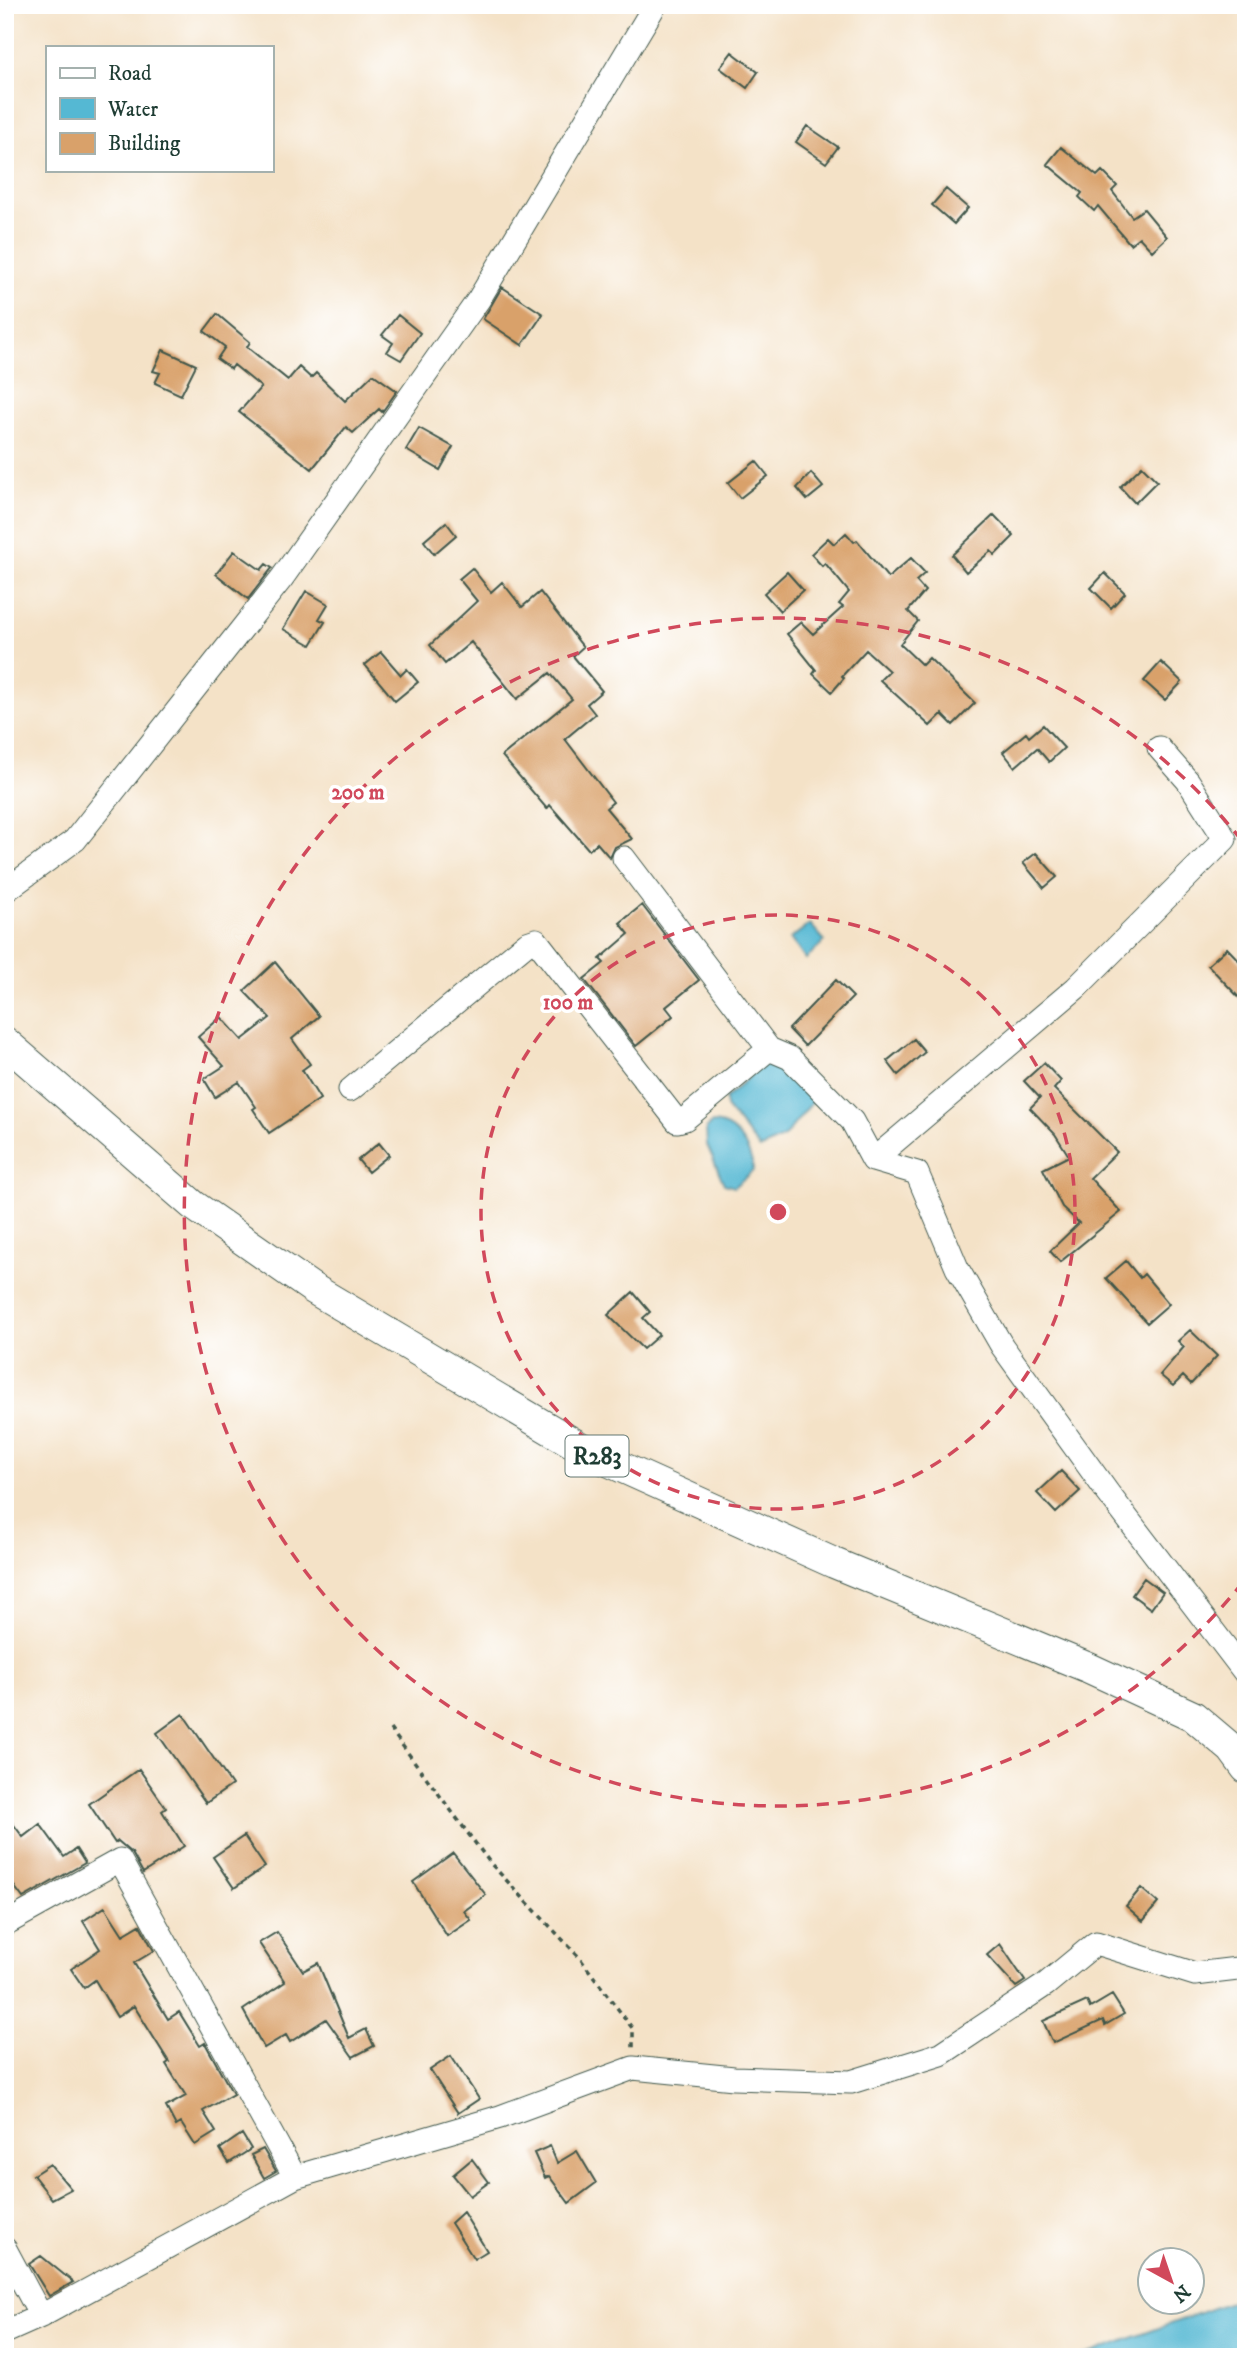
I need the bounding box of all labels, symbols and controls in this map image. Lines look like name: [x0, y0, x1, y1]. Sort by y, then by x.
legend: [46, 46, 273, 172]
text: Road: [108, 61, 152, 87]
text: Water: [107, 97, 158, 123]
text: Building: [108, 131, 181, 157]
text: 200 m: [331, 780, 385, 806]
text: 100 m: [543, 990, 593, 1016]
centre of rings: [766, 1200, 790, 1224]
road number: R283: [566, 1436, 628, 1476]
north arrow: [1136, 2246, 1206, 2316]
text: N: [1167, 2279, 1194, 2307]

